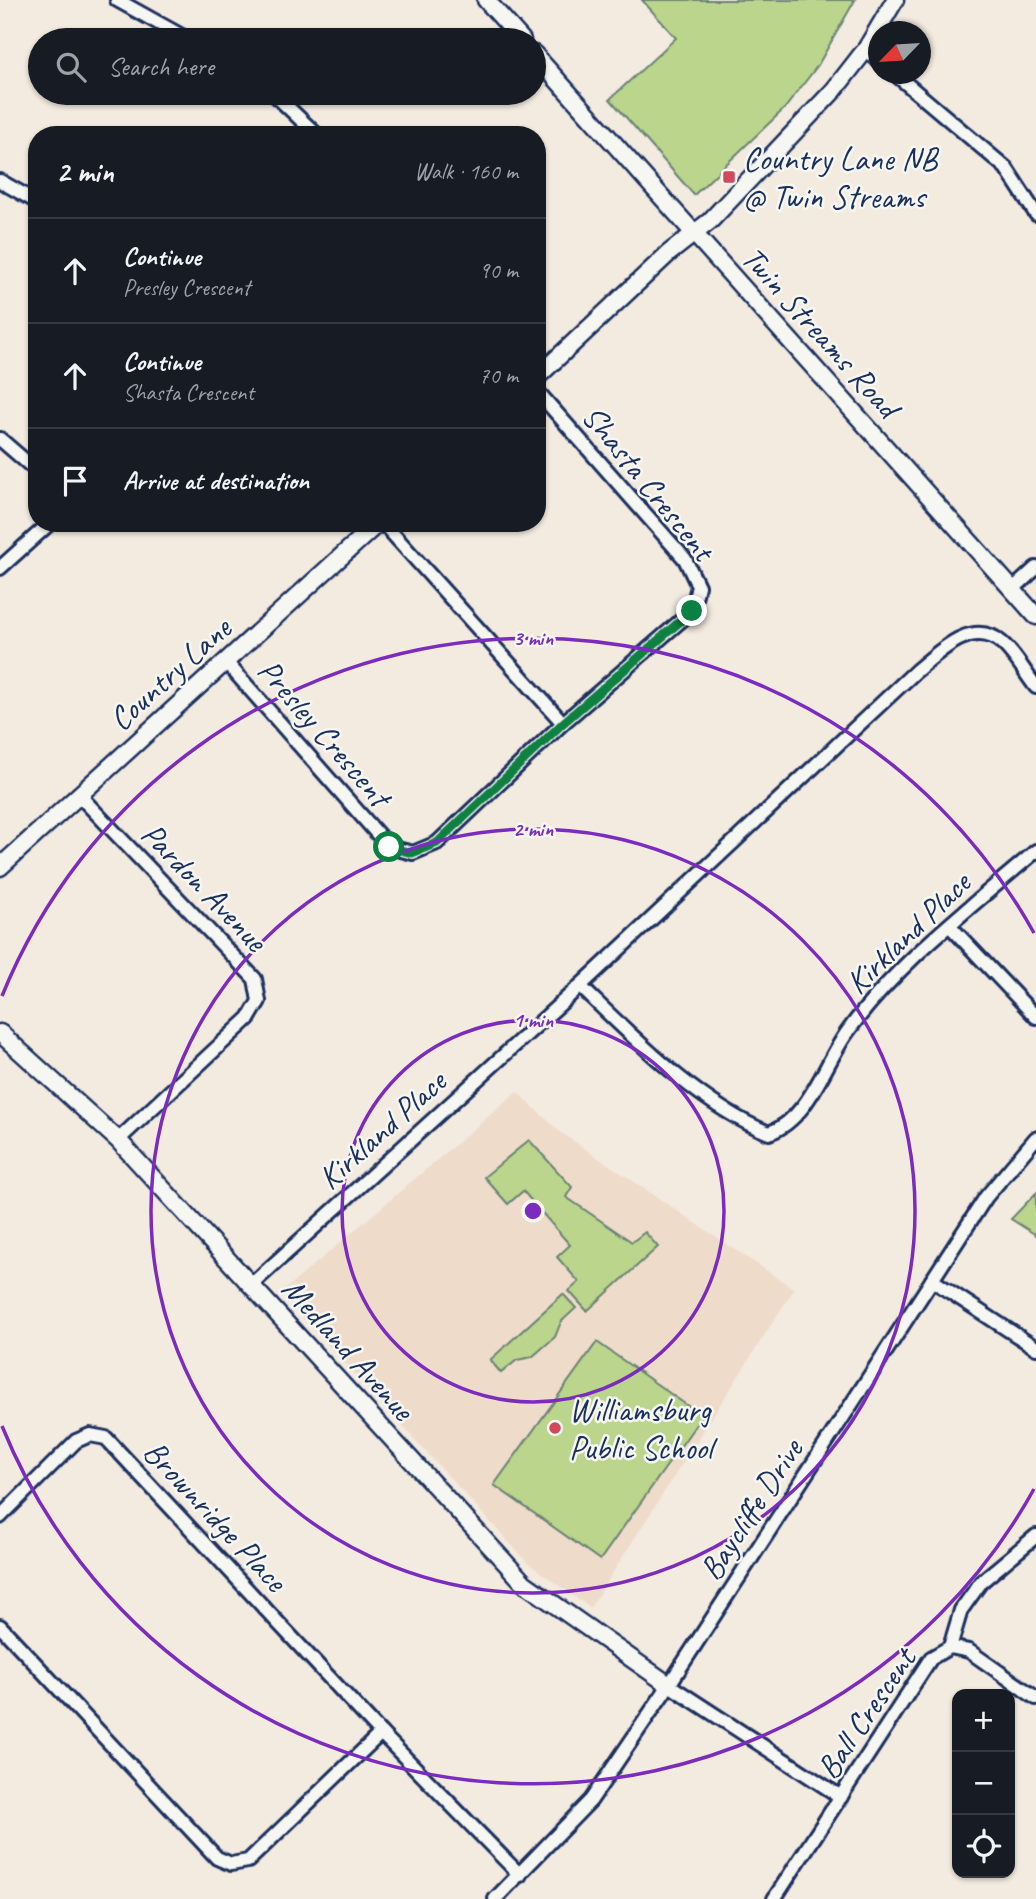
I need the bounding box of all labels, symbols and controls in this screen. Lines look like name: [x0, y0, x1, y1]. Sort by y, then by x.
north arrow: [868, 21, 931, 84]
search box: [28, 28, 546, 105]
icon: search: [52, 48, 90, 86]
text: Search here: [108, 50, 214, 83]
place label: Country Lane NB @ Twin Streams: [743, 138, 940, 218]
text: 2 min: [56, 153, 113, 191]
text: Walk · 160 m: [414, 157, 518, 186]
marker: Country Lane NB @ Twin Streams: [721, 169, 737, 185]
street label: Twin Streams Road: [732, 237, 911, 430]
text: Continue: [123, 240, 201, 273]
icon: ahead: [56, 252, 94, 290]
text: 90 m: [479, 256, 518, 285]
text: Presley Crescent: [123, 273, 250, 302]
text: Continue: [123, 345, 201, 378]
icon: ahead: [56, 357, 94, 395]
text: 70 m: [479, 361, 518, 390]
text: Shasta Crescent: [123, 378, 254, 407]
street label: Shasta Crescent: [573, 396, 726, 571]
icon: arrive: [56, 462, 94, 500]
text: Arrive at destination: [123, 464, 309, 497]
route end: [676, 595, 707, 626]
street label: Country Lane: [100, 606, 241, 740]
text: 3 min: [513, 625, 553, 651]
street label: Presley Crescent: [249, 650, 403, 818]
street label: Pardon Avenue: [132, 813, 278, 962]
text: 2 min: [513, 816, 553, 842]
route start: [373, 831, 404, 862]
street label: Kirkland Place: [836, 861, 981, 1003]
text: 1 min: [513, 1007, 553, 1033]
street label: Kirkland Place: [309, 1060, 456, 1198]
centre of rings: [521, 1199, 545, 1223]
street label: Medland Avenue: [273, 1268, 425, 1431]
place label: Williamsburg Public School: [569, 1389, 718, 1469]
marker: Williamsburg Public School: [547, 1420, 563, 1436]
street label: Baycliffe Drive: [690, 1429, 813, 1588]
street label: Brownridge Place: [134, 1431, 298, 1602]
street label: Ball Crescent: [807, 1638, 926, 1787]
map controls: [952, 1689, 1015, 1878]
button: +: [952, 1689, 1015, 1752]
button: −: [952, 1752, 1015, 1815]
button: locate: [952, 1815, 1015, 1878]

